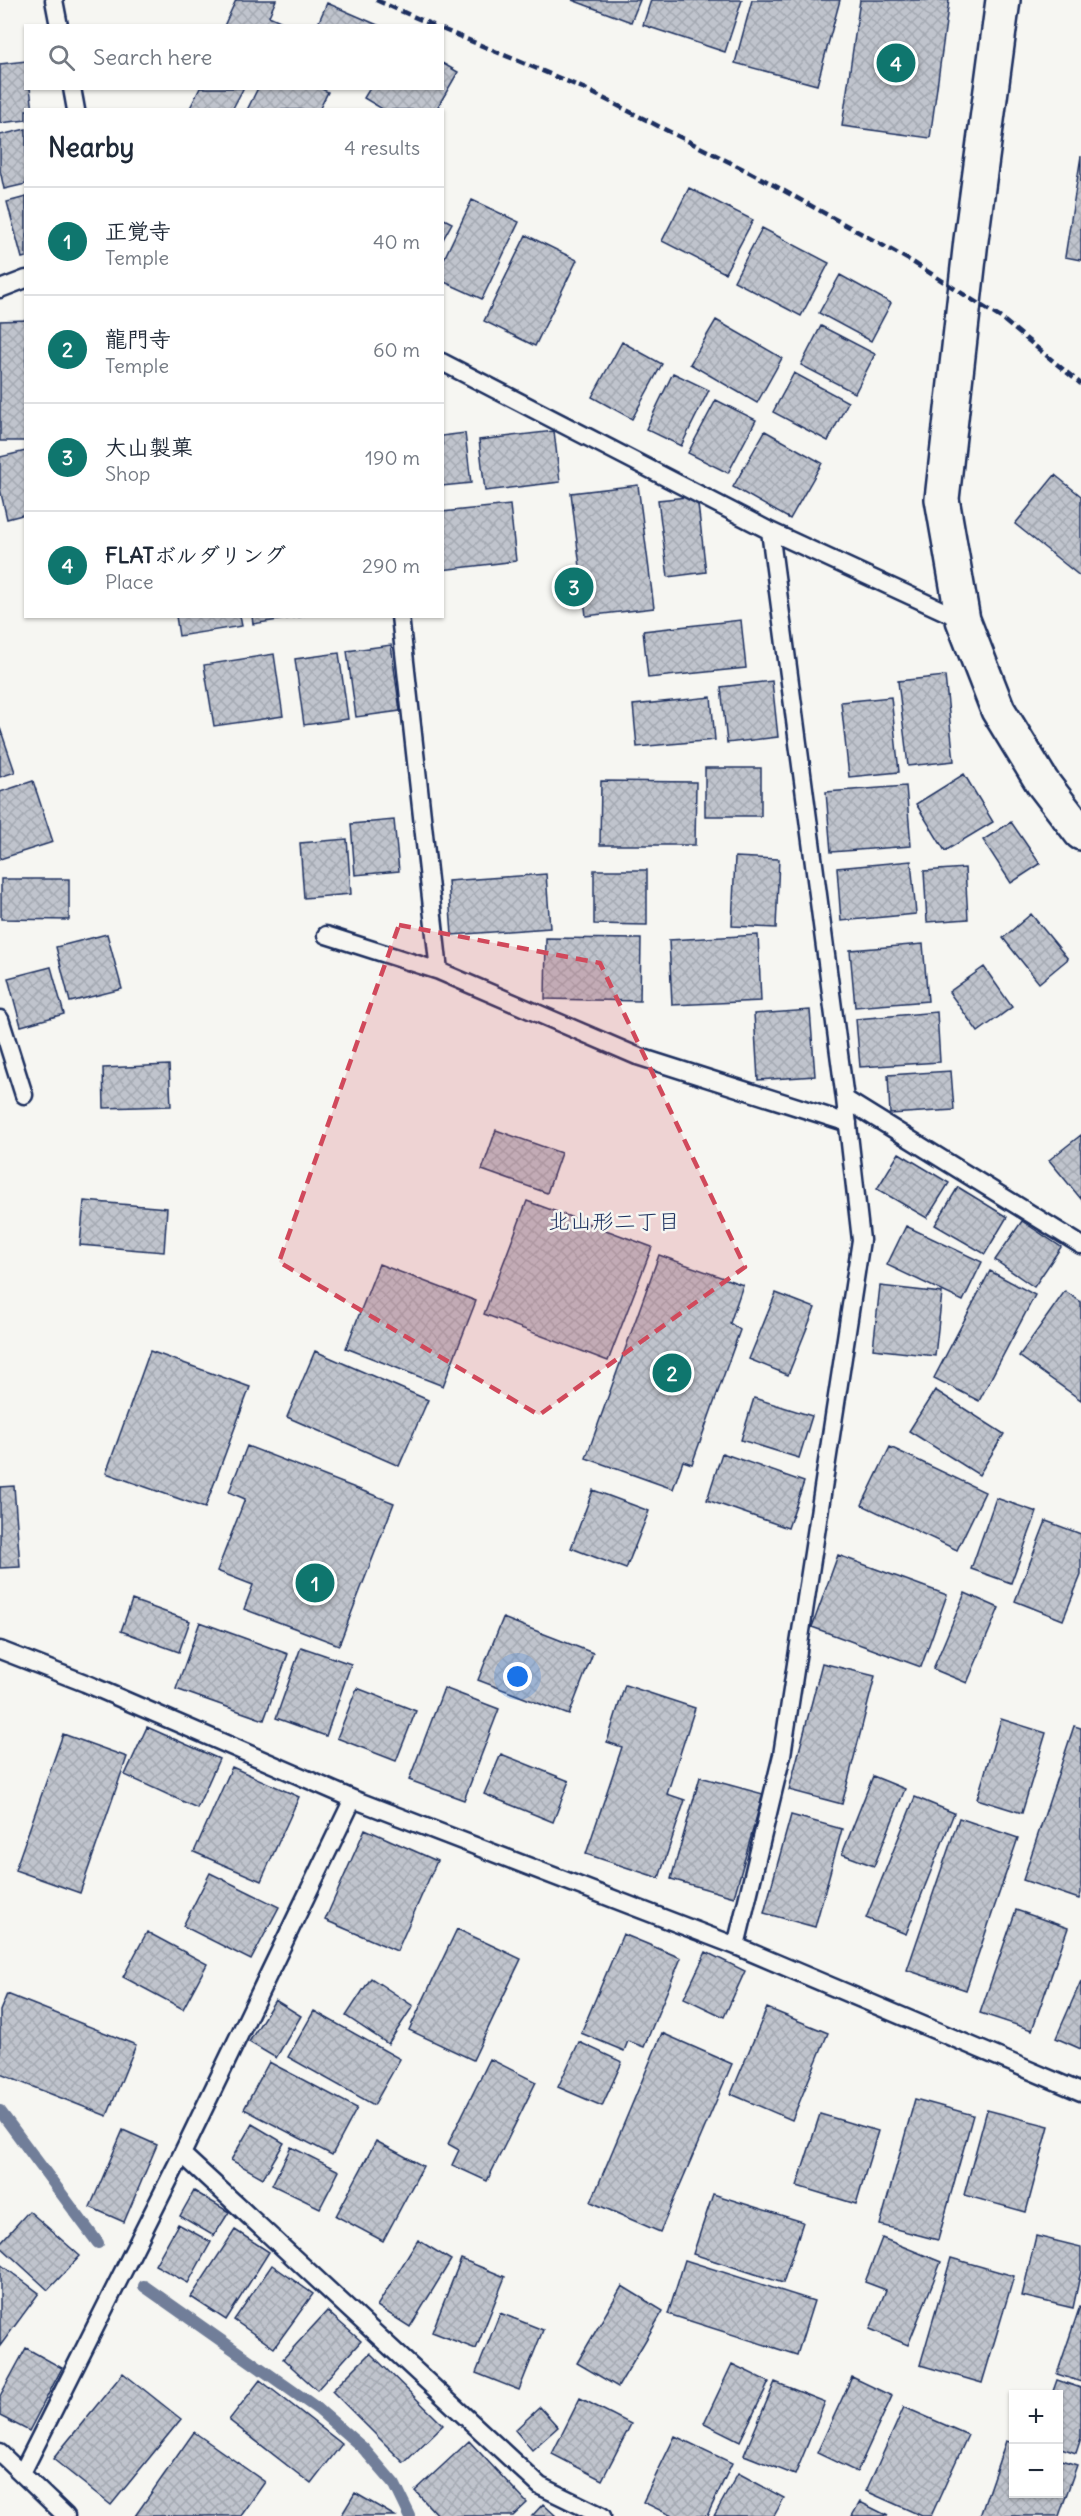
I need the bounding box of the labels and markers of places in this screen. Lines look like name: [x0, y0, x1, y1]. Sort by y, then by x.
pin: 4: [876, 40, 916, 86]
pin: 3: [554, 564, 594, 610]
pin: 2: [652, 1350, 692, 1396]
pin: 1: [296, 1560, 334, 1606]

